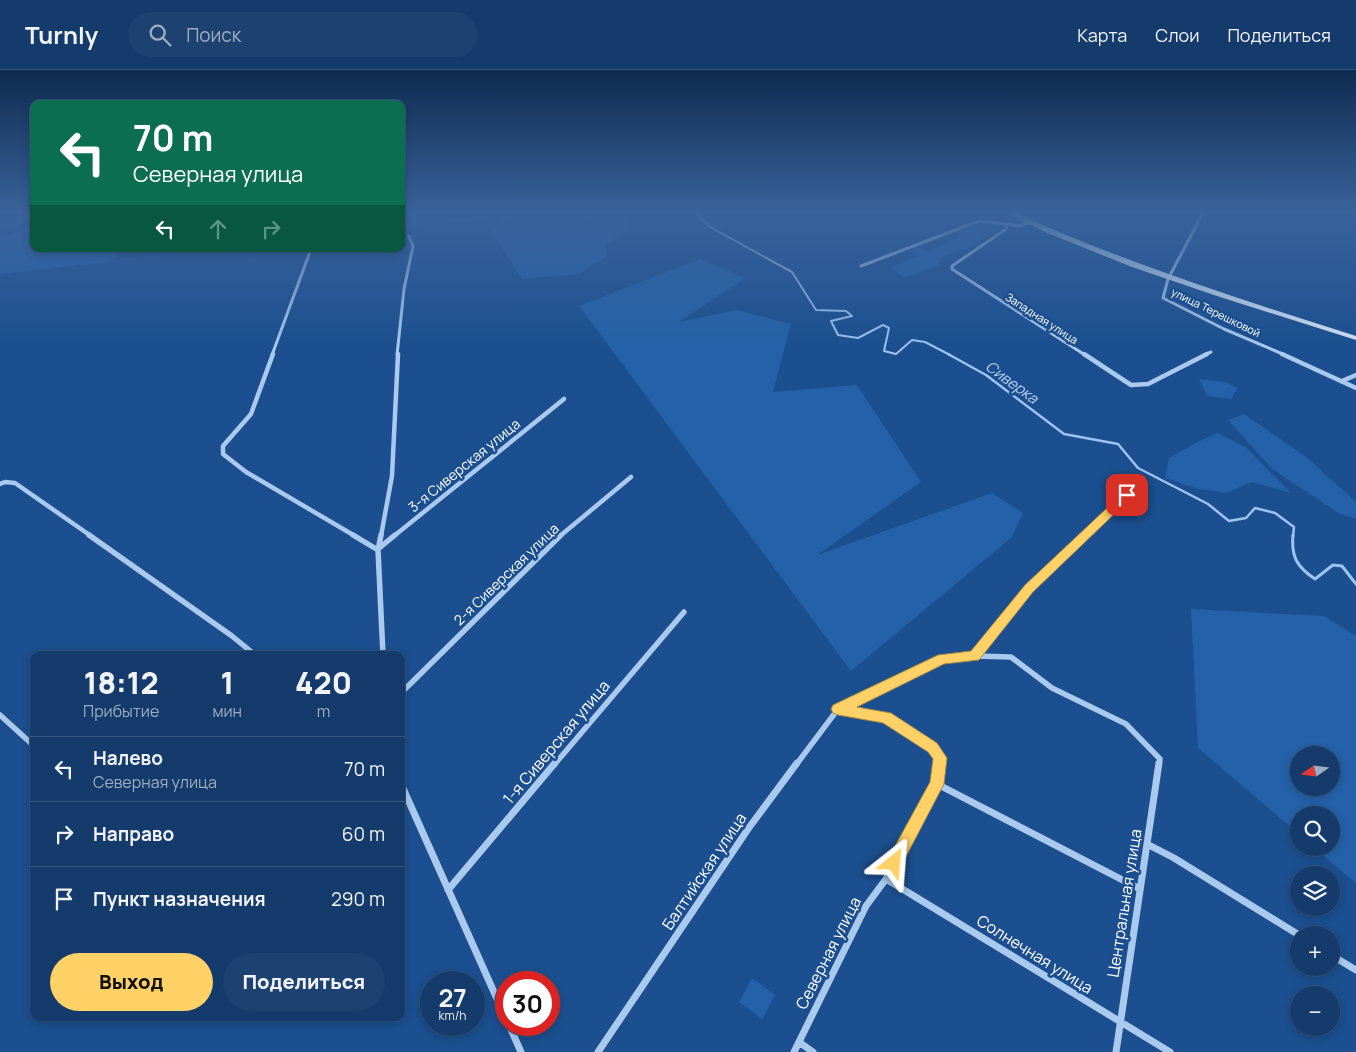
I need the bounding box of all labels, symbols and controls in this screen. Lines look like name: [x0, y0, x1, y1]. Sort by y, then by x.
search box: [128, 12, 478, 57]
text: Turnly: [25, 18, 98, 51]
icon: search: [146, 21, 174, 49]
text: Поиск: [186, 22, 241, 48]
text: Карта: [1077, 23, 1127, 47]
text: Слои: [1155, 23, 1199, 47]
text: Поделиться: [1227, 23, 1331, 47]
text: 70 m: [133, 114, 213, 162]
icon: left: [50, 120, 115, 185]
text: Северная улица: [133, 159, 303, 189]
icon: left: [151, 215, 179, 243]
icon: ahead: [204, 215, 232, 243]
icon: right: [257, 215, 285, 243]
street label: улица Терешковой: [1169, 284, 1263, 340]
street label: Западная улица: [1003, 289, 1081, 347]
water label: Сиверка: [981, 356, 1043, 409]
street label: 3-я Сиверская улица: [404, 414, 524, 516]
pin: [1106, 474, 1148, 516]
icon: arrive: [1113, 481, 1141, 509]
street label: 2-я Сиверская улица: [449, 519, 563, 629]
text: 18:12: [84, 662, 159, 703]
text: 1: [220, 662, 234, 703]
text: 420: [295, 662, 352, 703]
street label: 1-я Сиверская улица: [497, 675, 615, 809]
text: Прибытие: [83, 700, 159, 722]
text: мин: [212, 700, 242, 722]
text: m: [317, 700, 330, 722]
text: Налево: [93, 745, 163, 771]
north arrow: [1290, 746, 1340, 796]
map controls: [1290, 746, 1340, 1036]
icon: left: [50, 755, 78, 783]
text: 70 m: [344, 756, 385, 782]
text: Северная улица: [93, 771, 217, 793]
button: search: [1290, 806, 1340, 856]
street label: Балтийская улица: [657, 808, 751, 934]
icon: right: [50, 820, 78, 848]
text: Направо: [93, 821, 174, 847]
text: 60 m: [342, 821, 385, 847]
street label: Центральная улица: [1101, 827, 1147, 979]
position arrow: [867, 836, 919, 888]
button: layers: [1290, 866, 1340, 916]
icon: arrive: [50, 885, 78, 913]
text: Пункт назначения: [93, 886, 266, 912]
text: 290 m: [331, 886, 385, 912]
street label: Северная улица: [790, 893, 866, 1013]
street label: Солнечная улица: [973, 909, 1097, 999]
button: +: [1290, 926, 1340, 976]
button: Выход: [50, 953, 213, 1011]
button: Поделиться: [223, 953, 385, 1011]
speed limit sign: 30: [495, 971, 560, 1036]
text: 27: [438, 980, 467, 1015]
button: −: [1290, 986, 1340, 1036]
text: km/h: [439, 1007, 466, 1024]

